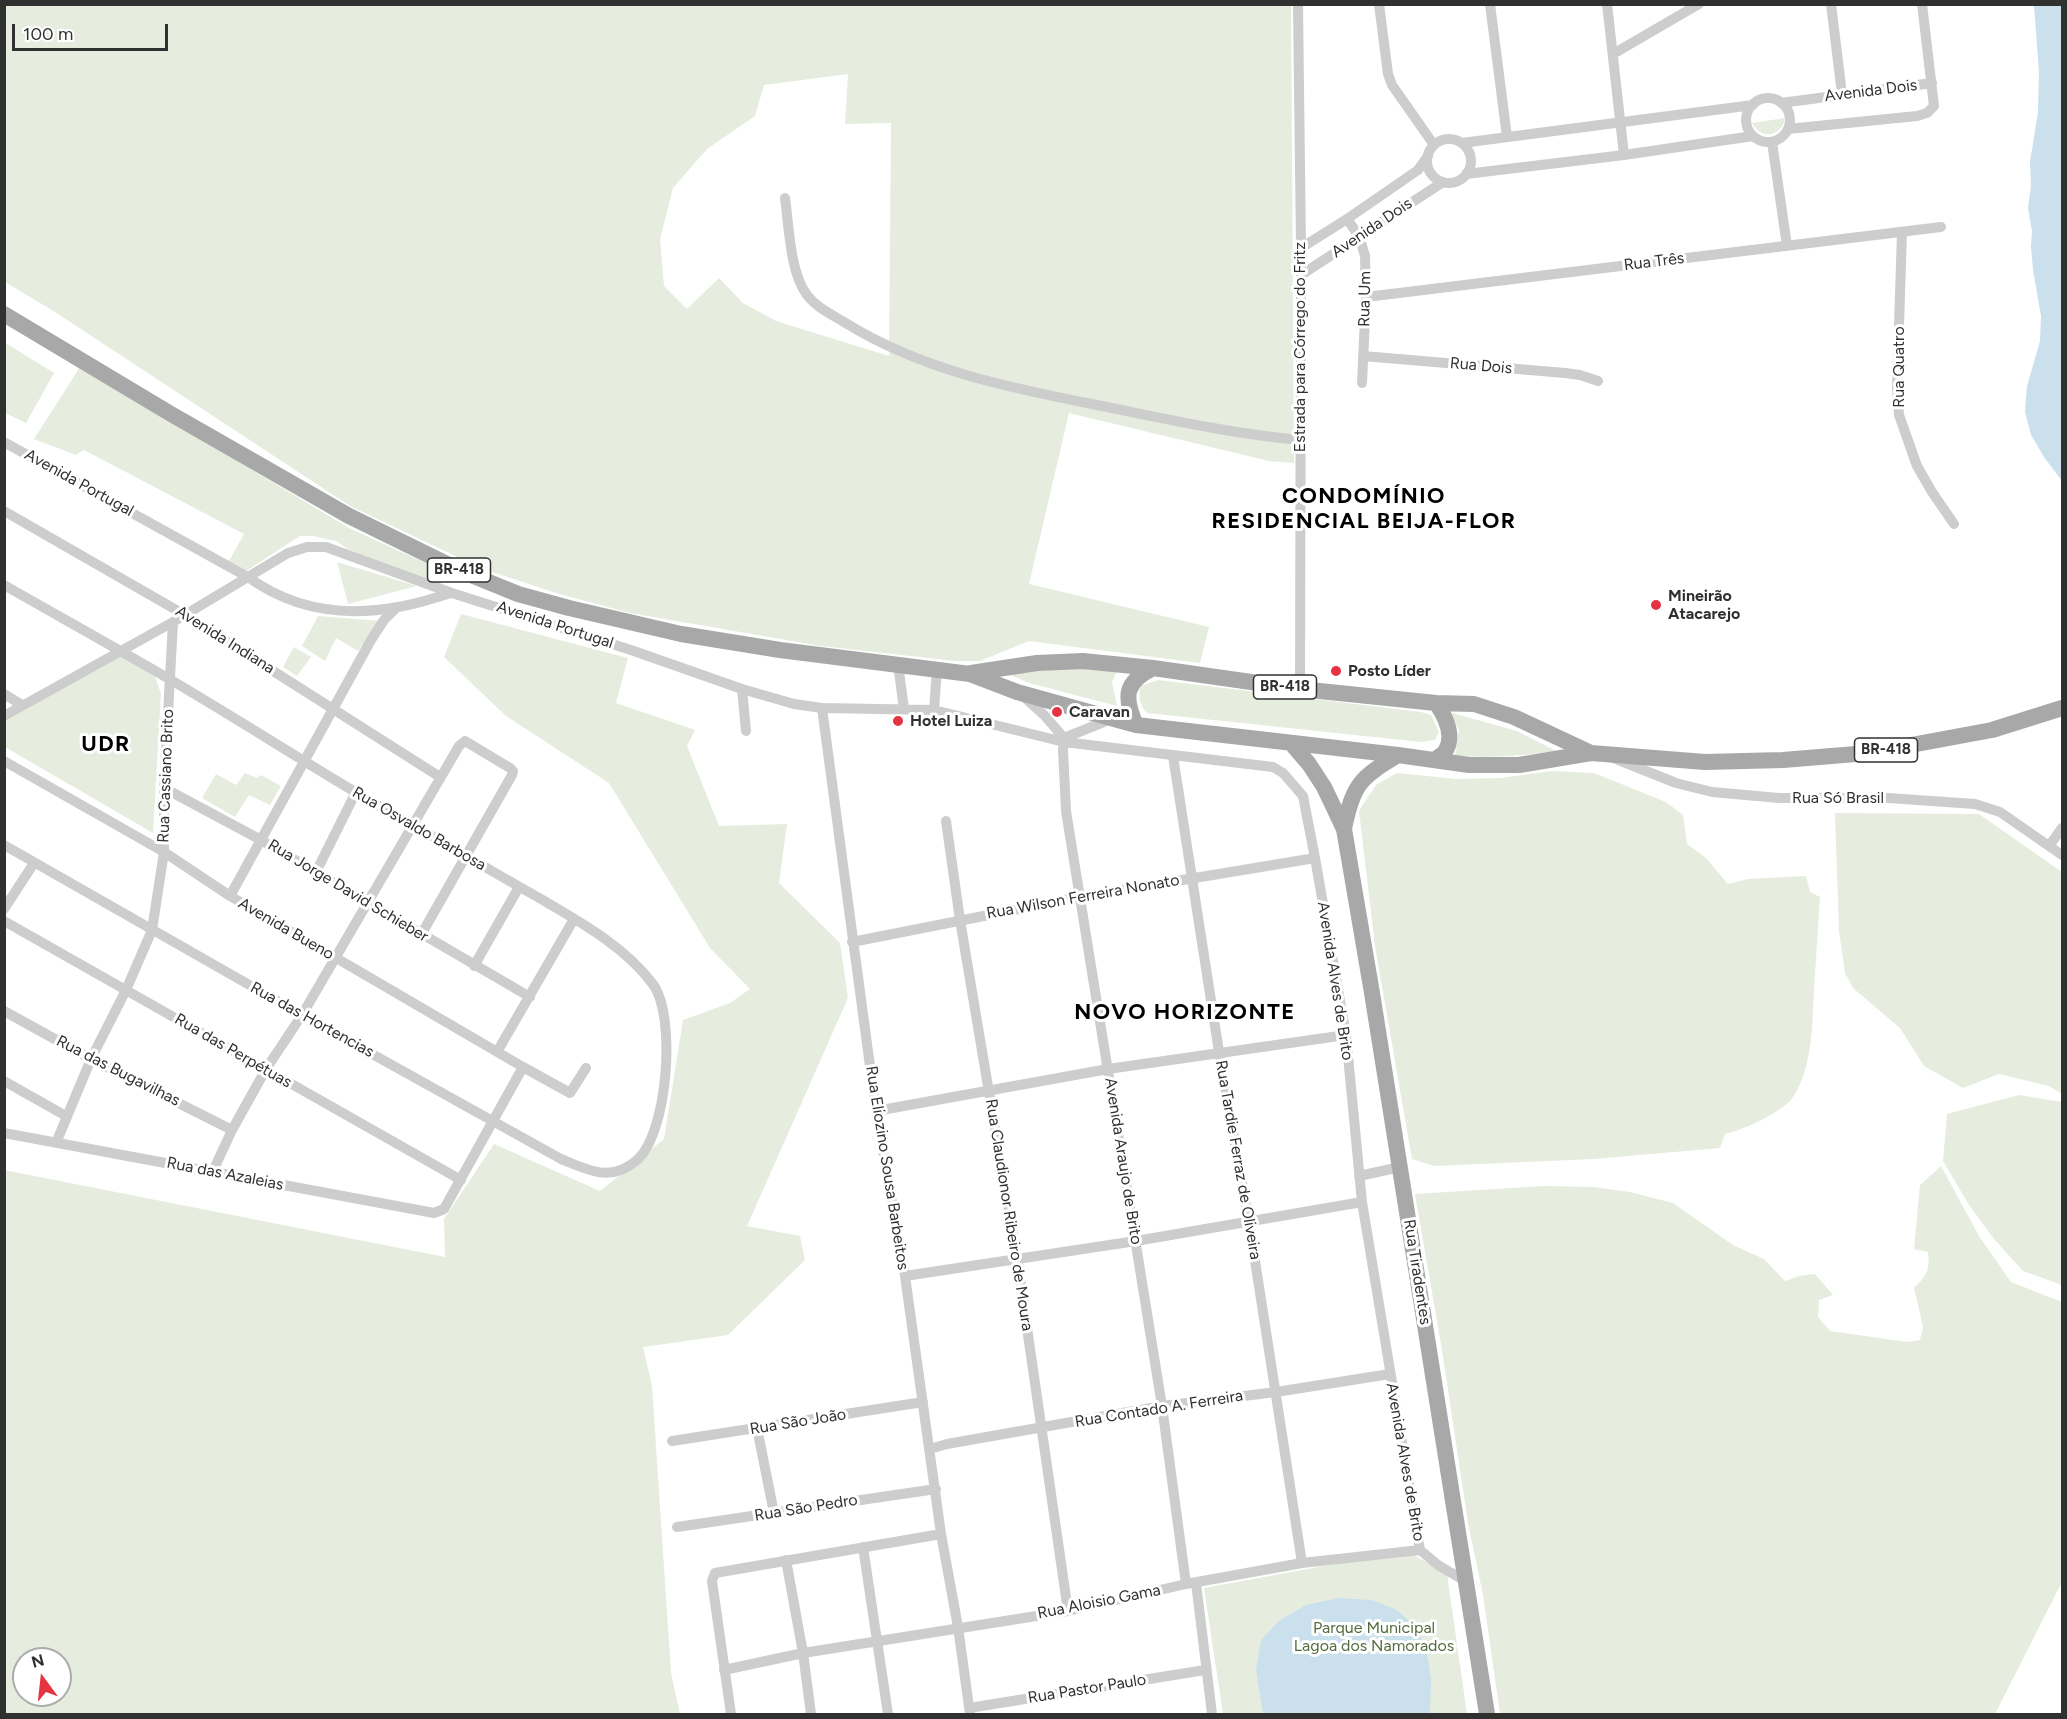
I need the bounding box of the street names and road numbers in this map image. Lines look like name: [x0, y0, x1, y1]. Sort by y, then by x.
street label: Avenida Dois: [1824, 76, 1918, 106]
street label: Avenida Dois: [1328, 194, 1416, 262]
street label: Estrada para Córrego do Fritz: [1290, 242, 1310, 452]
street label: Rua Três: [1623, 249, 1685, 275]
street label: Rua Um: [1355, 271, 1375, 327]
street label: Rua Quatro: [1889, 326, 1909, 408]
street label: Rua Dois: [1449, 354, 1513, 378]
street label: Avenida Portugal: [21, 445, 137, 521]
road number: BR-418: [428, 558, 490, 582]
street label: Avenida Portugal: [494, 597, 616, 653]
street label: Avenida Indiana: [172, 602, 278, 678]
road number: BR-418: [1254, 675, 1316, 699]
street label: Rua Cassiano Brito: [154, 709, 178, 843]
road number: BR-418: [1854, 738, 1918, 762]
street label: Rua Osvaldo Barbosa: [349, 783, 489, 875]
street label: Rua Só Brasil: [1792, 788, 1884, 808]
street label: Rua Jorge David Schieber: [264, 835, 432, 947]
street label: Rua Wilson Ferreira Nonato: [985, 871, 1181, 923]
street label: Avenida Bueno: [235, 894, 337, 964]
street label: Avenida Alves de Brito: [1313, 900, 1357, 1062]
street label: Rua das Hortencias: [247, 978, 377, 1062]
street label: Rua das Perpétuas: [171, 1010, 295, 1092]
street label: Rua das Bugavilhas: [53, 1032, 183, 1110]
street label: Rua Tardie Ferraz de Oliveira: [1211, 1059, 1265, 1261]
street label: Rua Eliozino Sousa Barbeitos: [861, 1065, 913, 1271]
street label: Avenida Araujo de Brito: [1100, 1076, 1146, 1246]
street label: Rua Claudionor Ribeiro de Moura: [981, 1098, 1037, 1332]
street label: Rua das Azaleias: [165, 1153, 285, 1195]
street label: Rua Tiradentes: [1399, 1218, 1435, 1326]
street label: Avenida Alves de Brito: [1382, 1381, 1428, 1543]
street label: Rua Contado A. Ferreira: [1074, 1386, 1244, 1432]
street label: Rua São João: [748, 1405, 848, 1439]
street label: Rua São Pedro: [753, 1490, 859, 1526]
street label: Rua Aloisio Gama: [1036, 1581, 1162, 1623]
street label: Rua Pastor Paulo: [1027, 1670, 1147, 1708]

